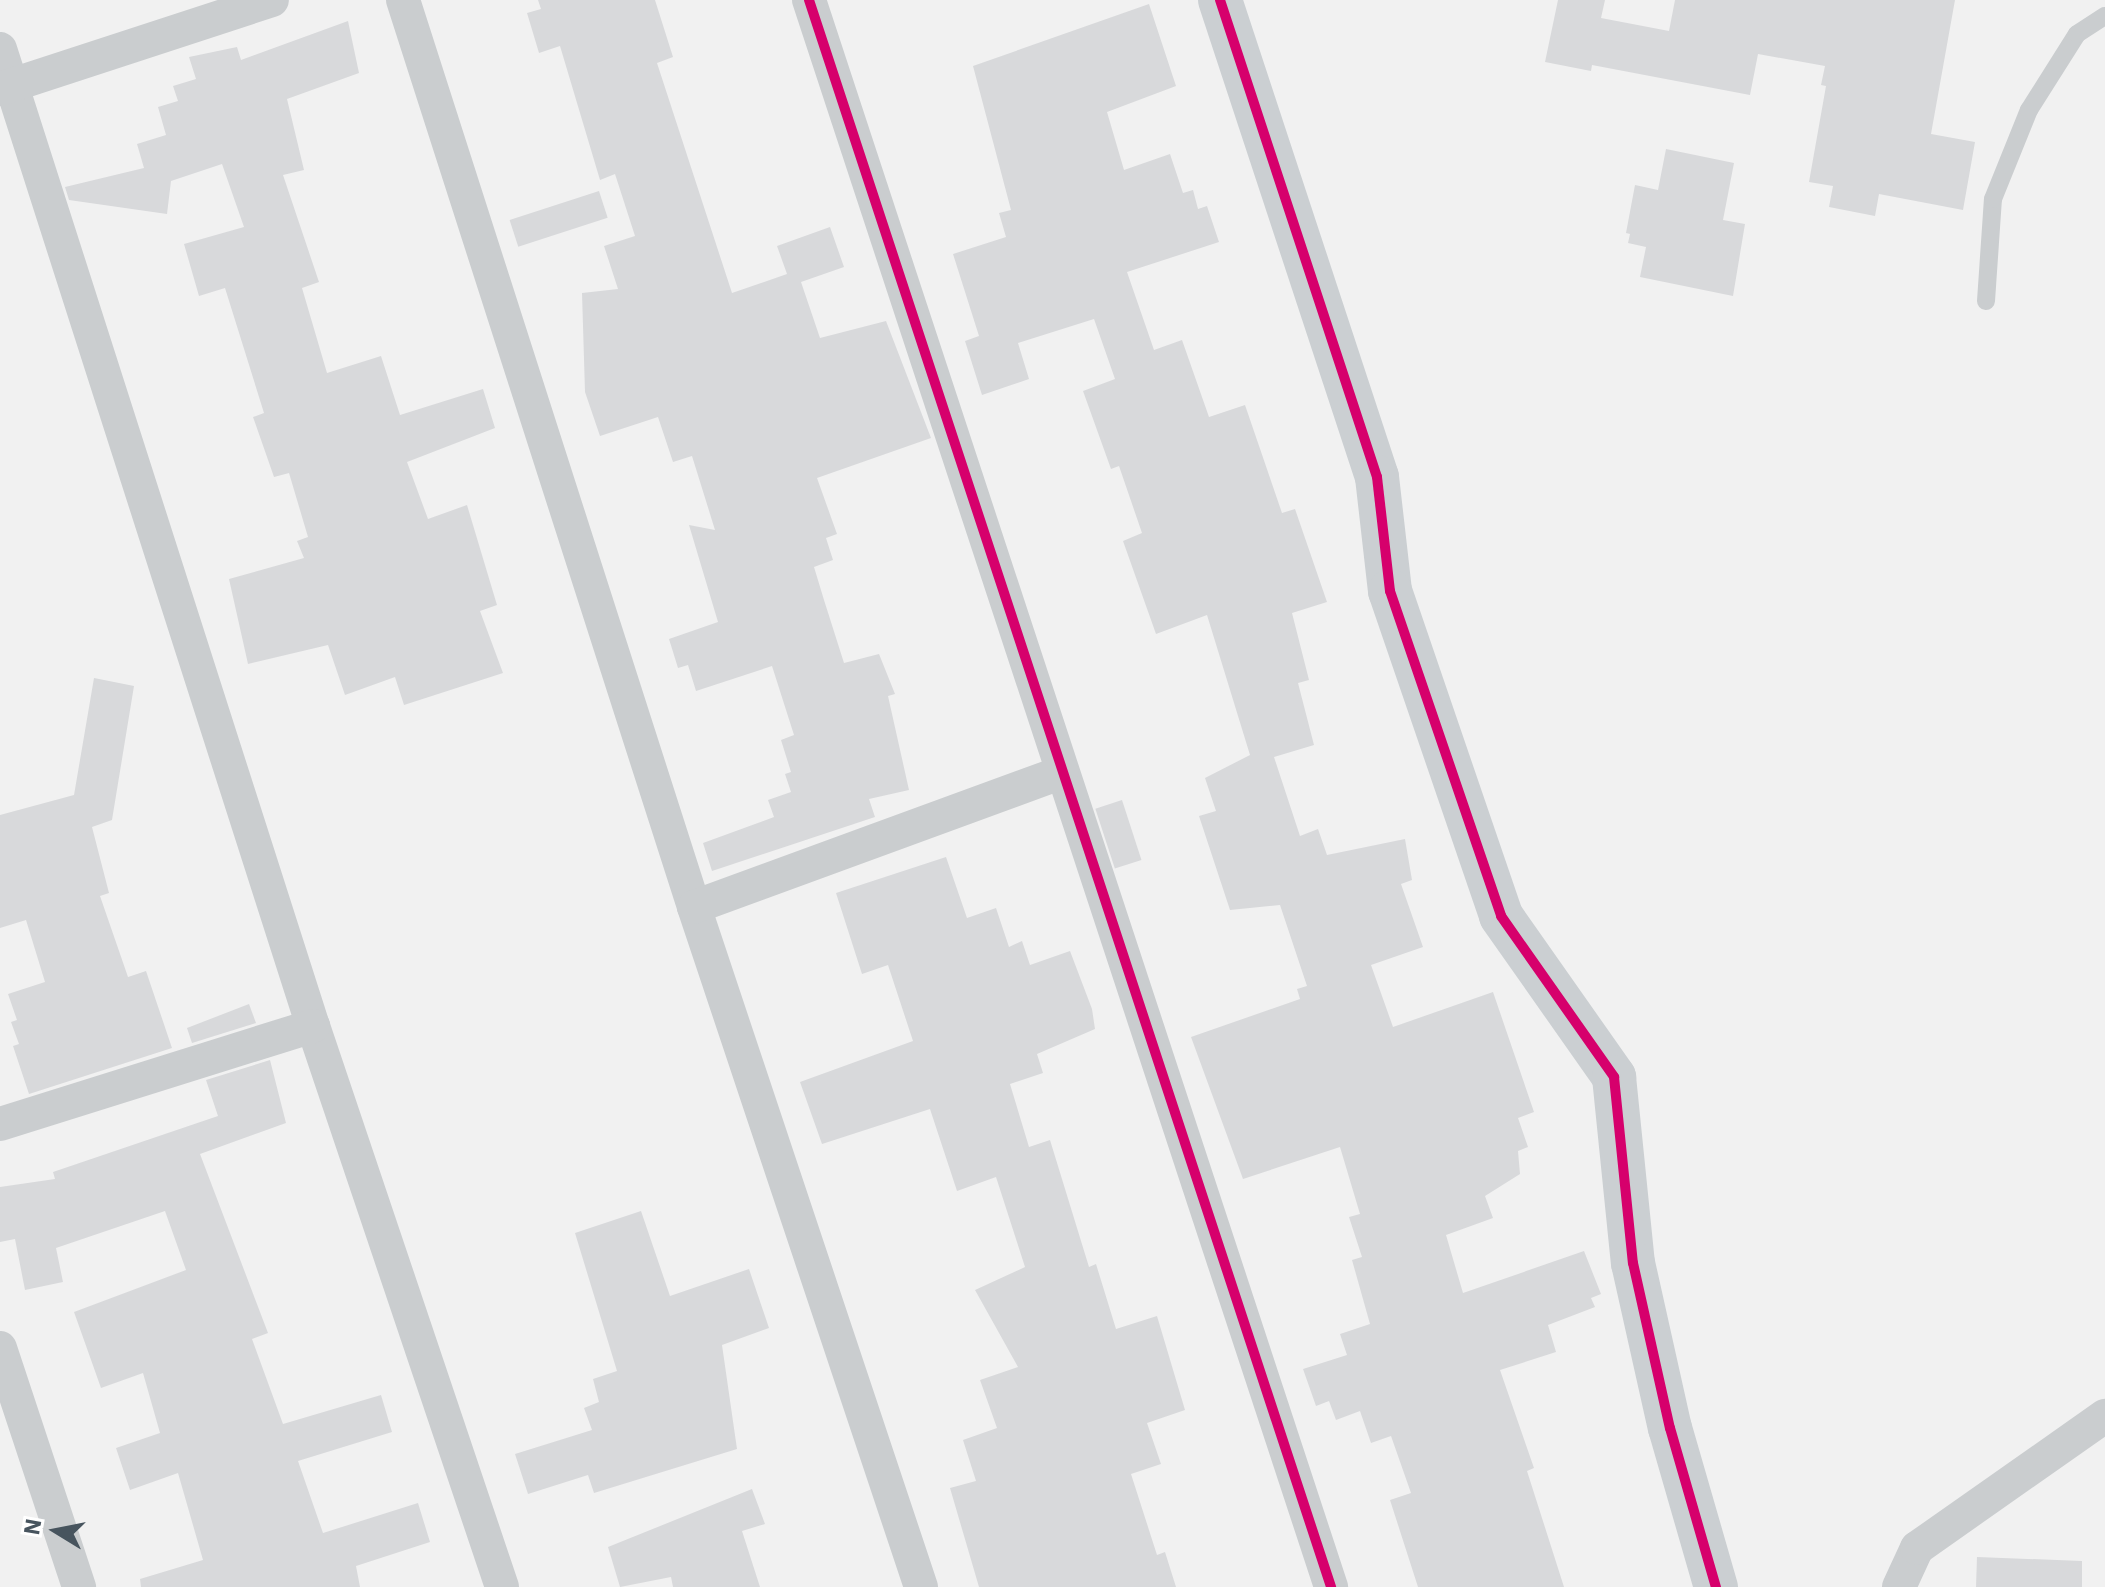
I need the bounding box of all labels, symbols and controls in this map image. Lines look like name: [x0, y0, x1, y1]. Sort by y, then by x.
north arrow: [16, 1491, 96, 1571]
text: N: [16, 1516, 48, 1537]

